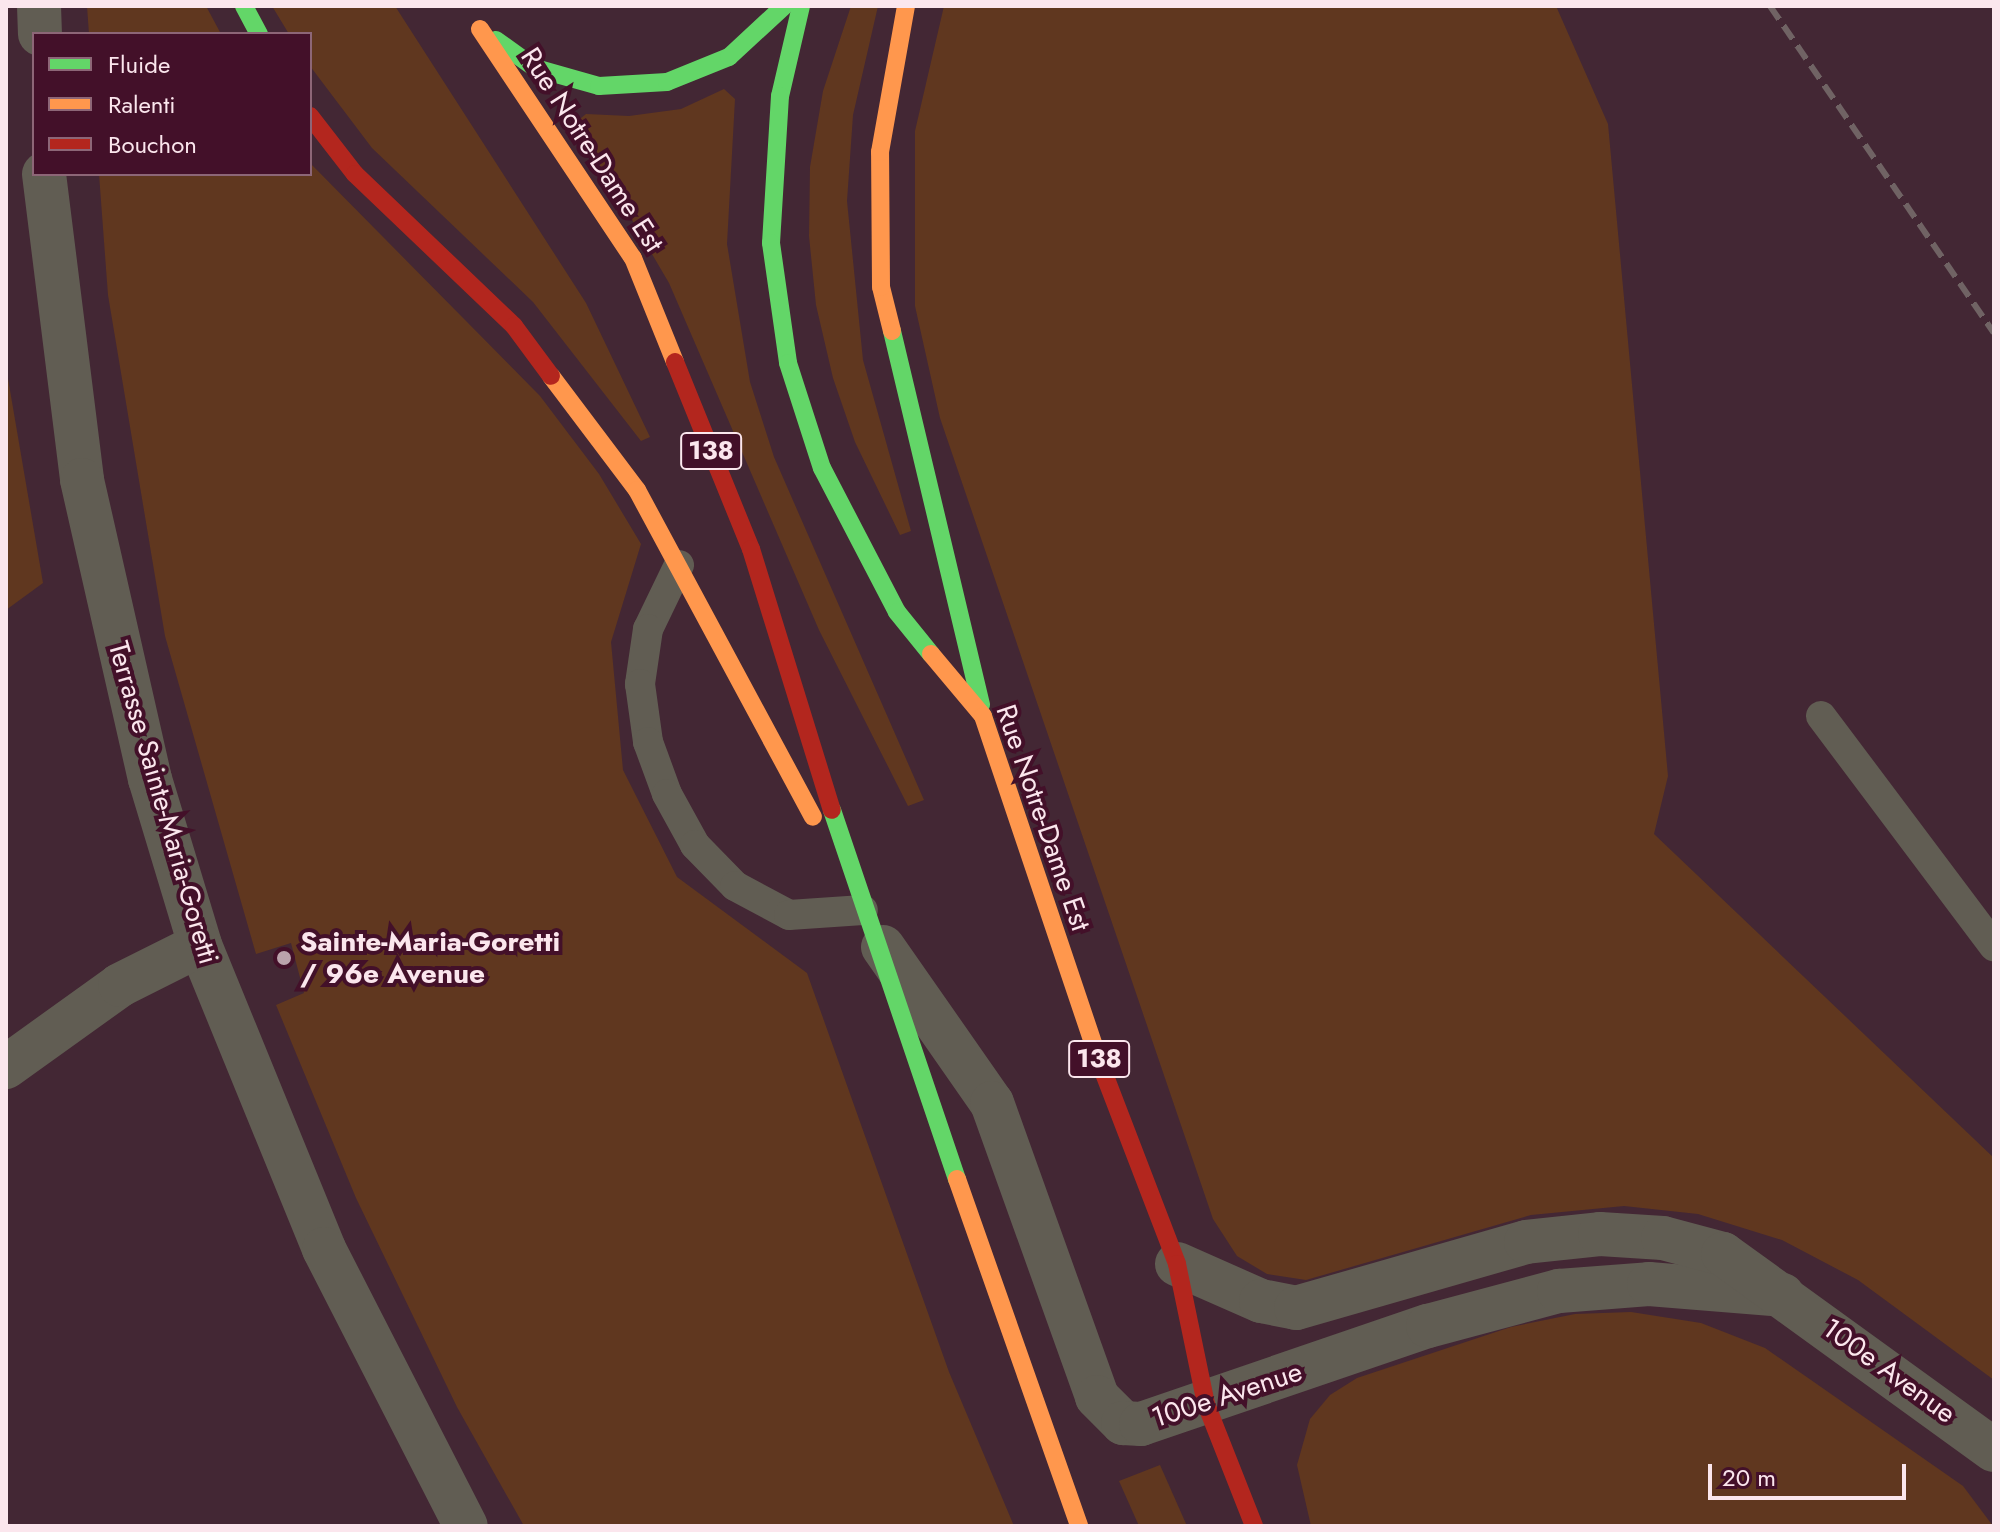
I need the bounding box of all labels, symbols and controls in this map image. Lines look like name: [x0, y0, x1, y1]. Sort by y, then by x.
legend: [32, 32, 312, 176]
street label: Rue Notre-Dame Est: [513, 41, 671, 259]
text: Fluide: [108, 47, 170, 82]
text: Ralenti: [108, 87, 175, 122]
text: Bouchon: [108, 127, 197, 162]
road number: 138: [679, 429, 743, 473]
street label: Terrasse Sainte-Maria-Goretti: [101, 638, 225, 968]
street label: Rue Notre-Dame Est: [989, 701, 1097, 935]
place label: Sainte-Maria-Goretti / 96e Avenue: [300, 925, 560, 991]
marker: Sainte-Maria-Goretti / 96e Avenue: [275, 949, 293, 967]
road number: 138: [1067, 1037, 1131, 1081]
street label: 100e Avenue: [1816, 1311, 1962, 1431]
street label: 100e Avenue: [1148, 1355, 1306, 1435]
scale bar: [1712, 1448, 1910, 1498]
text: 20 m: [1722, 1460, 1776, 1495]

